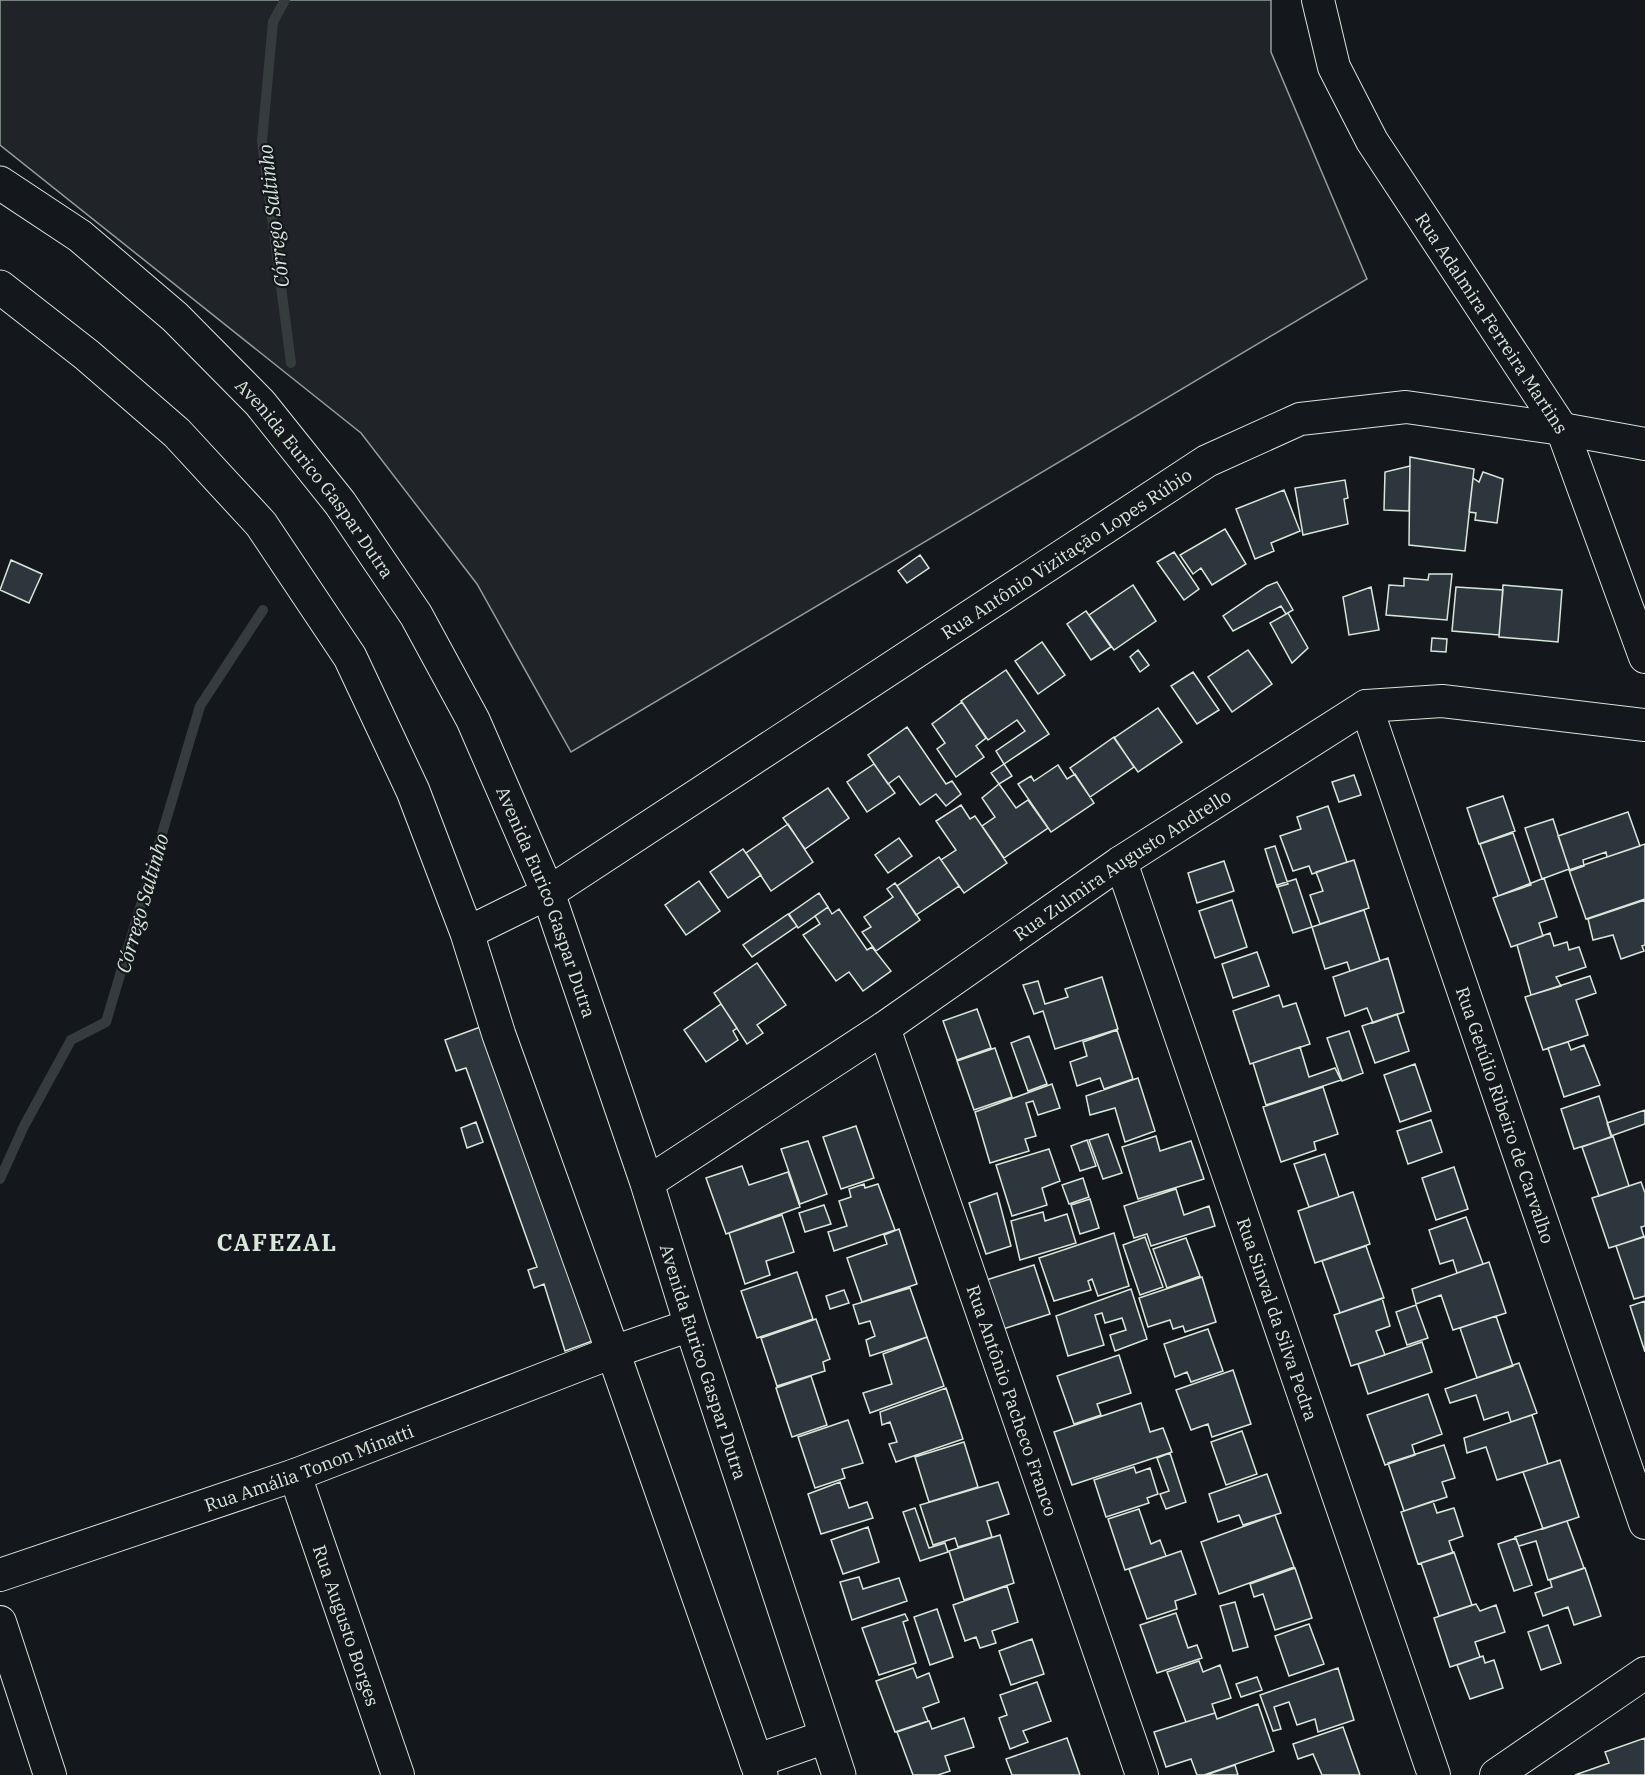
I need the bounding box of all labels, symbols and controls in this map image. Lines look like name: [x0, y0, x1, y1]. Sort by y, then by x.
water label: Córrego Saltinho: [251, 143, 295, 289]
street label: Rua Adalmira Ferreira Martins: [1411, 208, 1573, 438]
street label: Avenida Eurico Gaspar Dutra: [231, 374, 399, 583]
street label: Rua Antônio Vizitação Lopes Rúbio: [936, 463, 1196, 644]
street label: Avenida Eurico Gaspar Dutra: [492, 783, 601, 1021]
street label: Rua Zulmira Augusto Andrello: [1009, 784, 1235, 945]
water label: Córrego Saltinho: [109, 830, 175, 976]
street label: Rua Getúlio Ribeiro de Carvalho: [1451, 983, 1560, 1246]
street label: Rua Sinval da Silva Pedra: [1232, 1214, 1323, 1424]
district label: CAFEZAL: [216, 1226, 338, 1258]
street label: Avenida Eurico Gaspar Dutra: [655, 1241, 753, 1482]
street label: Rua Antônio Pacheco Franco: [962, 1282, 1063, 1519]
street label: Rua Amália Tonon Minatti: [201, 1419, 417, 1516]
street label: Rua Augusto Borges: [308, 1542, 385, 1709]

